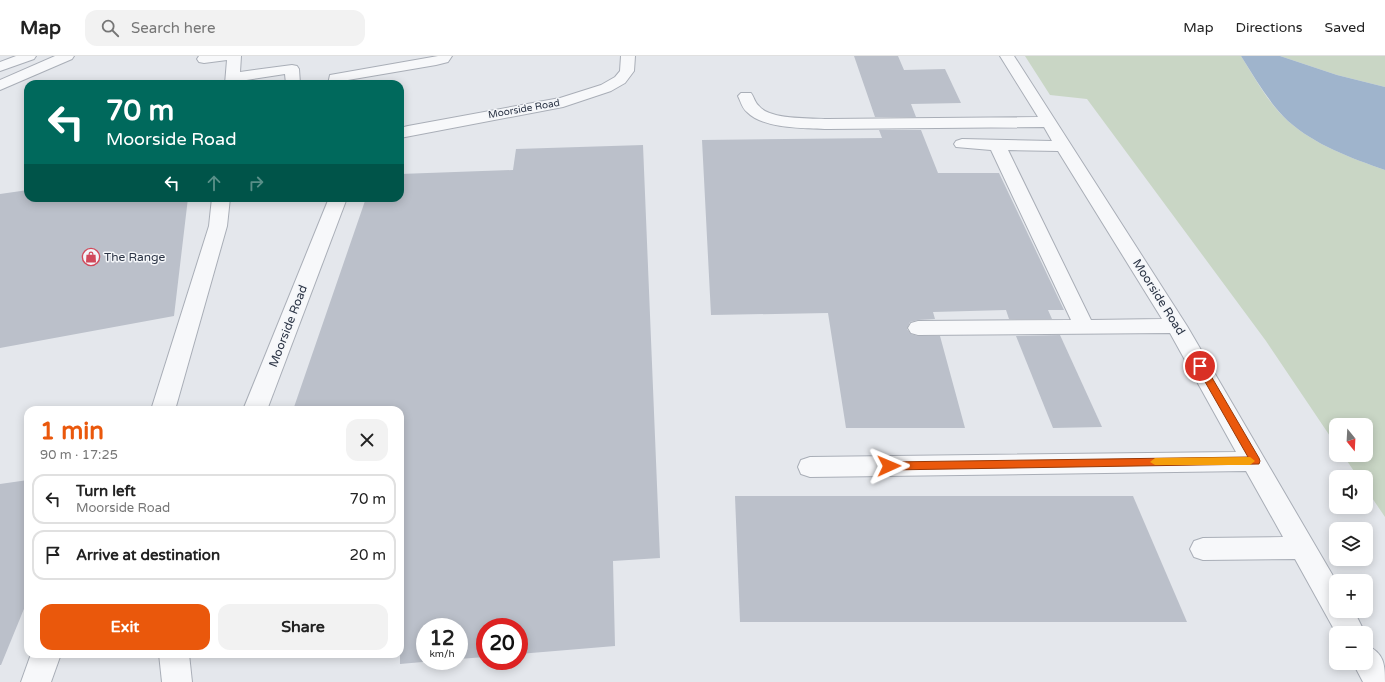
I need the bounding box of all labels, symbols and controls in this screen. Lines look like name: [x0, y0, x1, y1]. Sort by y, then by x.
search box: [85, 10, 365, 46]
text: Map: [20, 17, 61, 39]
icon: search: [99, 17, 121, 39]
text: Search here: [131, 19, 215, 37]
text: Map: [1183, 19, 1214, 36]
text: Directions: [1236, 19, 1303, 36]
text: Saved: [1325, 19, 1365, 36]
text: 70 m: [106, 94, 174, 128]
icon: left: [40, 96, 92, 148]
street label: Moorside Road: [487, 97, 561, 121]
text: Moorside Road: [106, 128, 237, 150]
icon: left: [161, 172, 183, 194]
icon: ahead: [203, 172, 225, 194]
icon: right: [245, 172, 267, 194]
shop icon: The Range: [81, 247, 101, 267]
place label: The Range: [104, 250, 166, 264]
street label: Moorside Road: [1130, 256, 1188, 338]
street label: Moorside Road: [266, 283, 310, 369]
pin: [1183, 349, 1217, 383]
icon: arrive: [1189, 355, 1211, 377]
text: 1 min: [40, 417, 104, 446]
north arrow: [1329, 418, 1373, 462]
map controls: [1329, 418, 1373, 670]
button: close: [346, 419, 388, 461]
position arrow: [868, 445, 910, 487]
text: 90 m · 17:25: [40, 447, 118, 463]
button: sound: [1329, 470, 1373, 514]
text: Turn left: [76, 482, 136, 500]
icon: left: [42, 488, 64, 510]
text: 70 m: [349, 490, 386, 508]
text: Moorside Road: [76, 500, 170, 516]
button: layers: [1329, 522, 1373, 566]
icon: arrive: [42, 544, 64, 566]
text: Arrive at destination: [76, 546, 220, 564]
text: 20 m: [349, 546, 386, 564]
button: +: [1329, 574, 1373, 618]
button: Exit: [40, 604, 210, 650]
button: Share: [218, 604, 388, 650]
speed limit sign: 20: [476, 618, 528, 670]
button: −: [1329, 626, 1373, 670]
text: 12: [429, 627, 455, 651]
text: km/h: [429, 648, 455, 660]

